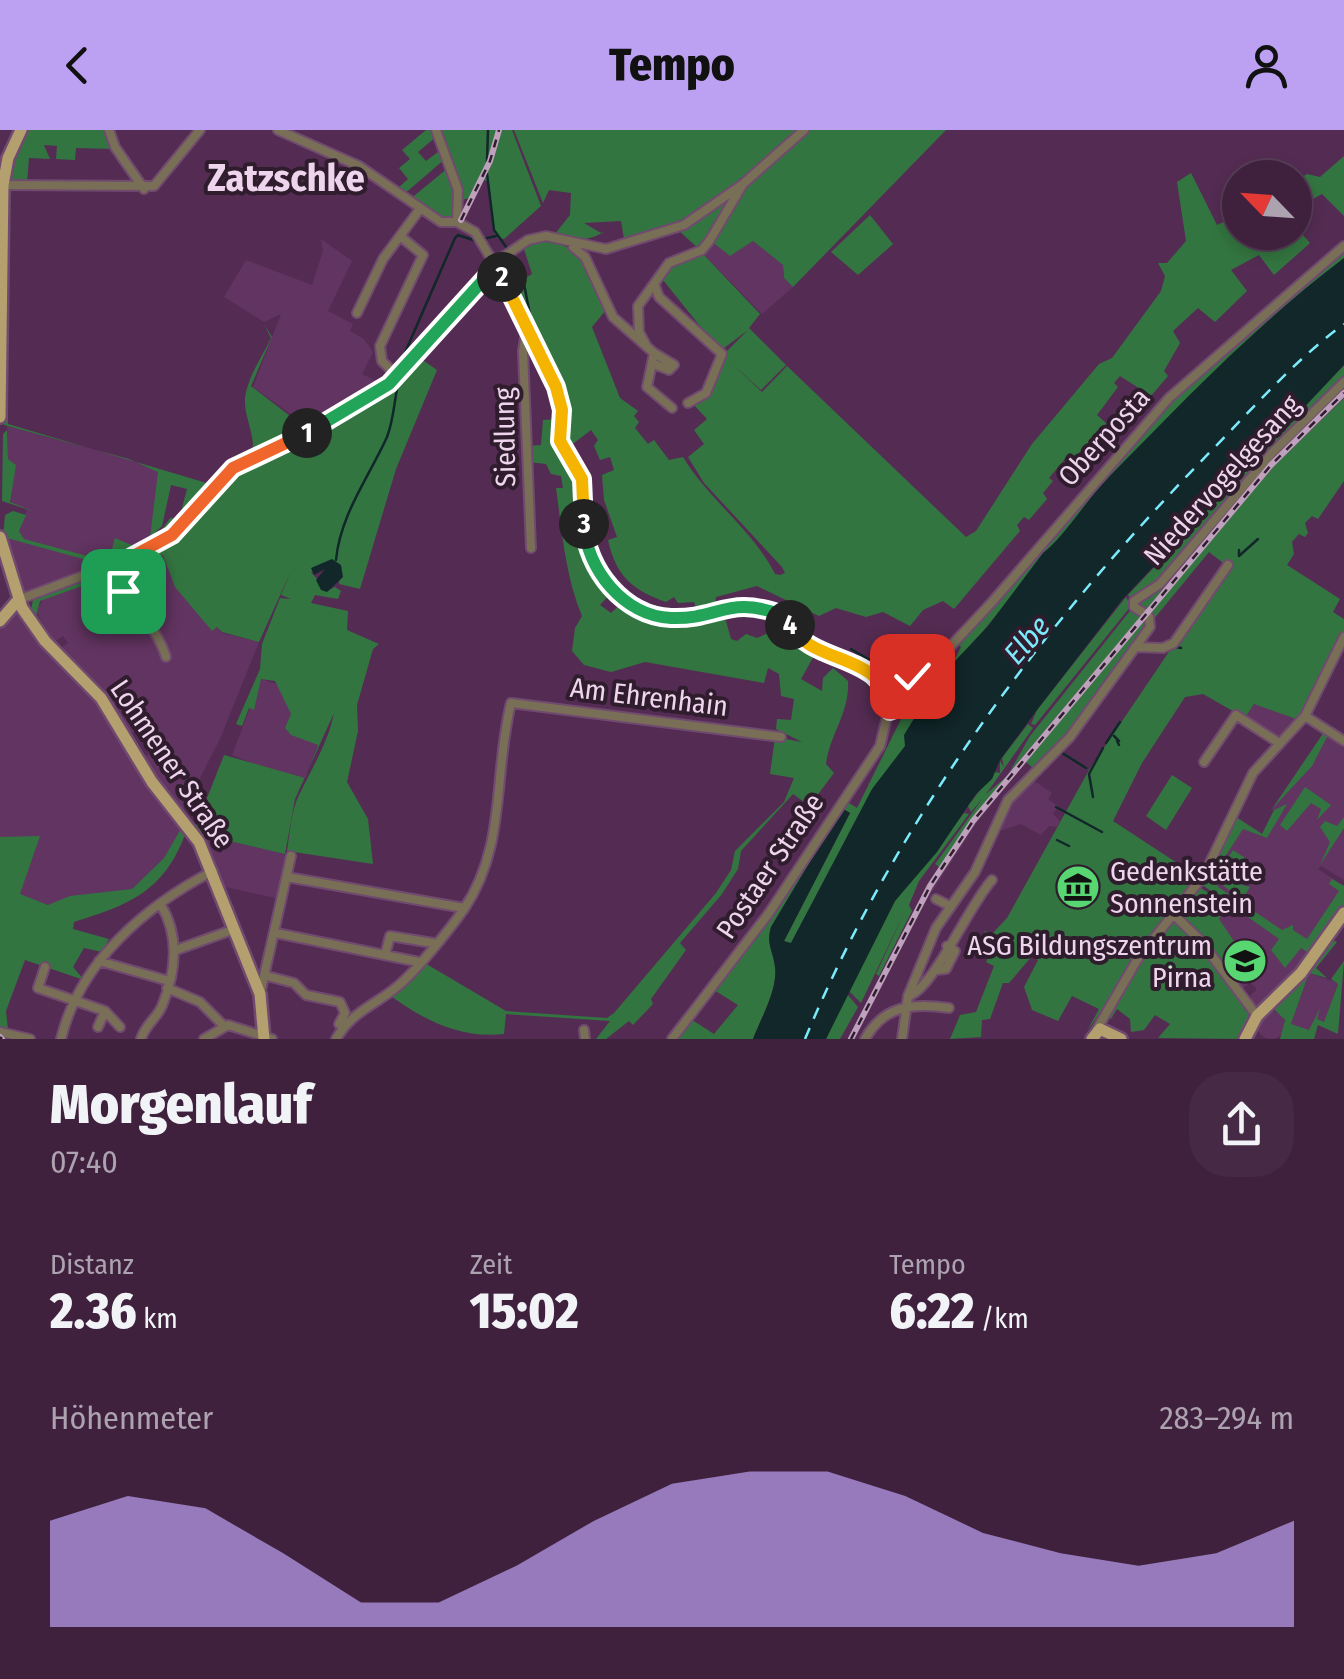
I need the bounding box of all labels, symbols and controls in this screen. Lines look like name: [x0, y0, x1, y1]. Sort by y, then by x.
icon: back: [50, 38, 105, 93]
text: Tempo: [609, 38, 735, 92]
icon: person: [1239, 38, 1294, 93]
district label: Zatzschke: [207, 155, 365, 201]
north arrow: [1222, 160, 1312, 250]
map controls: [1222, 160, 1312, 250]
pin: 2: [477, 252, 527, 302]
text: 2: [496, 260, 508, 293]
street label: Oberposta: [1051, 381, 1157, 493]
street label: Siedlung: [488, 386, 522, 487]
street label: Niedervogelgesang: [1137, 388, 1308, 572]
pin: 1: [282, 408, 332, 458]
text: 1: [301, 416, 313, 449]
pin: 3: [559, 499, 609, 549]
text: 3: [577, 507, 591, 540]
pin: [81, 549, 166, 634]
icon: arrive: [96, 564, 151, 619]
pin: 4: [765, 600, 815, 650]
text: 4: [783, 608, 797, 641]
water label: Elbe: [996, 609, 1058, 671]
pin: [870, 634, 955, 719]
icon: check: [885, 649, 940, 704]
street label: Am Ehrenhain: [568, 671, 730, 723]
street label: Lohmener Straße: [104, 674, 240, 854]
street label: Postaer Straße: [709, 787, 831, 945]
place label: Gedenkstätte Sonnenstein: [1110, 855, 1263, 920]
museum icon: Gedenkstätte Sonnenstein: [1055, 864, 1101, 910]
place label: ASG Bildungszentrum Pirna: [967, 929, 1212, 994]
school or university icon: ASG Bildungszentrum Pirna: [1222, 938, 1268, 984]
text: Morgenlauf: [50, 1072, 312, 1138]
button: share: [1189, 1072, 1294, 1177]
text: 07:40: [50, 1143, 118, 1181]
text: Distanz: [50, 1248, 134, 1281]
text: Zeit: [470, 1248, 512, 1281]
text: Tempo: [889, 1248, 966, 1281]
text: 2.36: [50, 1281, 137, 1341]
text: 15:02: [470, 1281, 579, 1341]
text: 6:22: [889, 1281, 974, 1341]
text: km: [137, 1302, 178, 1335]
text: /km: [974, 1302, 1029, 1335]
text: Höhenmeter: [50, 1399, 213, 1437]
text: 283–294 m: [1159, 1399, 1294, 1437]

